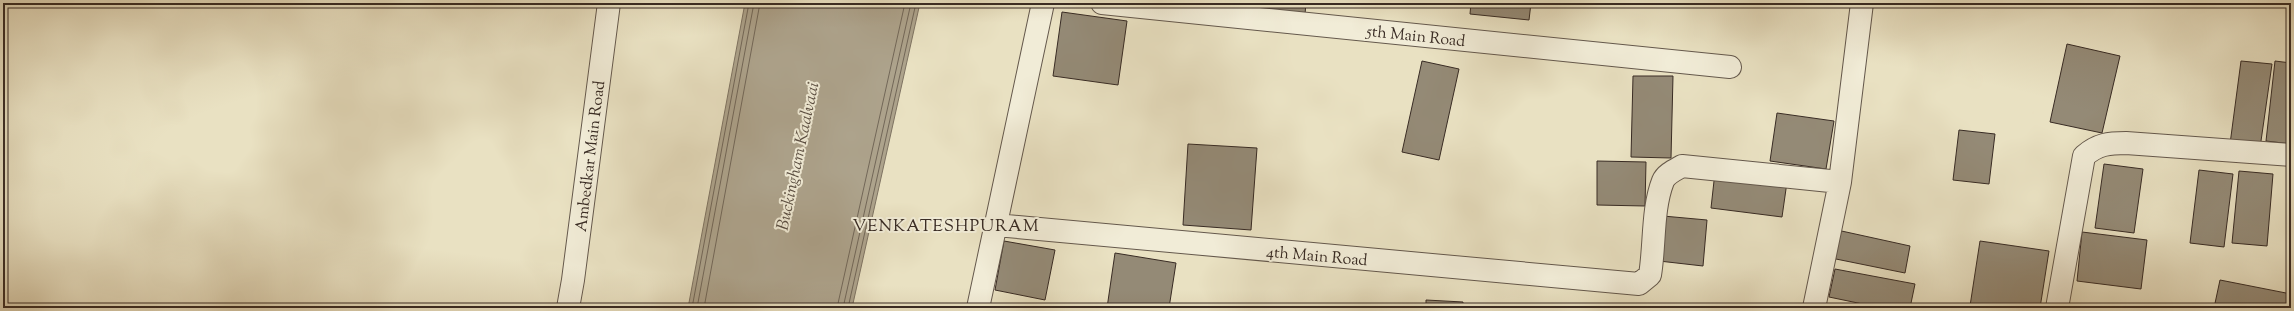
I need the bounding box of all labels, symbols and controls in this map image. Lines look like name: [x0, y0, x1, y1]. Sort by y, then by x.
street label: 5th Main Road: [1364, 21, 1466, 54]
street label: Ambedkar Main Road: [571, 79, 612, 233]
water label: Buckingham Kaalvaai: [772, 80, 826, 233]
district label: VENKATESHPURAM: [852, 215, 1040, 239]
street label: 4th Main Road: [1265, 242, 1368, 273]

